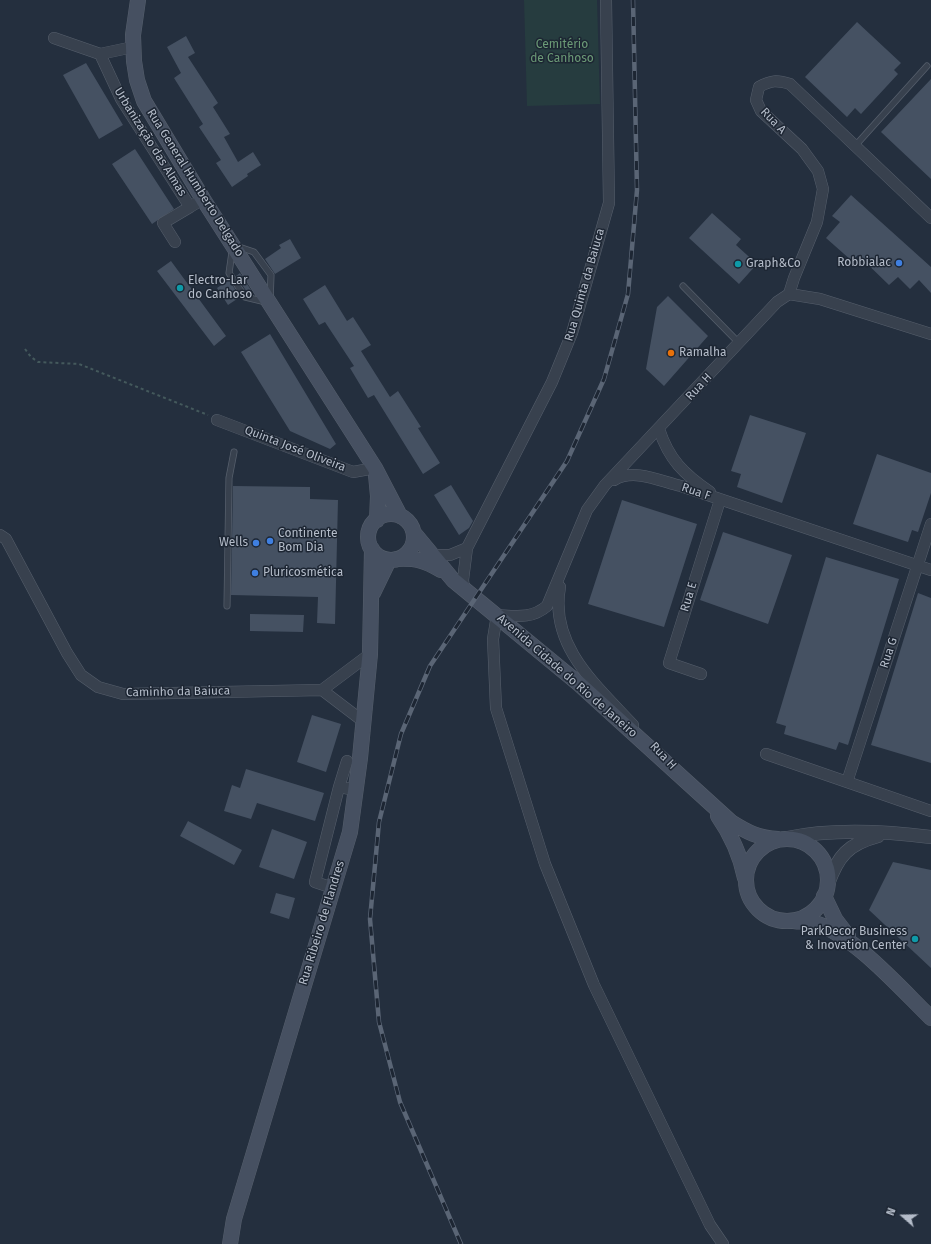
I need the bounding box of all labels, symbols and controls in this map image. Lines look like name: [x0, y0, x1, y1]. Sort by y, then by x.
park label: Cemitério de Canhoso: [530, 38, 594, 66]
street label: Urbanização das Almas: [111, 85, 189, 199]
street label: Rua A: [757, 105, 789, 137]
street label: Rua General Humberto Delgado: [143, 106, 247, 260]
street label: Rua Quinta da Baiuca: [562, 227, 608, 343]
place label: Robbialac: [837, 256, 891, 270]
place label: Graph&Co: [746, 257, 801, 271]
marker: Robbialac: [894, 258, 904, 268]
marker: Graph&Co: [733, 259, 743, 269]
place label: Electro-Lar do Canhoso: [188, 274, 252, 302]
marker: Electro-Lar do Canhoso: [175, 283, 185, 293]
place label: Ramalha: [679, 346, 726, 360]
marker: Ramalha: [666, 348, 676, 358]
street label: Rua H: [683, 370, 715, 404]
street label: Quinta José Oliveira: [242, 423, 348, 475]
street label: Rua F: [680, 480, 712, 504]
place label: Continente Bom Dia: [278, 527, 338, 555]
place label: Wells: [219, 536, 248, 550]
marker: Continente Bom Dia: [265, 536, 275, 546]
marker: Wells: [251, 538, 261, 548]
place label: Pluricosmética: [263, 566, 343, 580]
marker: Pluricosmética: [250, 568, 260, 578]
street label: Rua E: [678, 580, 700, 614]
street label: Avenida Cidade do Rio de Janeiro: [494, 611, 640, 741]
street label: Rua G: [877, 636, 901, 670]
street label: Caminho da Baiuca: [126, 684, 230, 700]
street label: Rua H: [647, 739, 679, 773]
street label: Rua Ribeiro de Flandres: [296, 859, 348, 987]
place label: ParkDecor Business & Inovation Center: [801, 925, 907, 953]
marker: ParkDecor Business & Inovation Center: [910, 934, 920, 944]
north arrow: [883, 1196, 923, 1236]
text: N: [884, 1206, 899, 1217]

